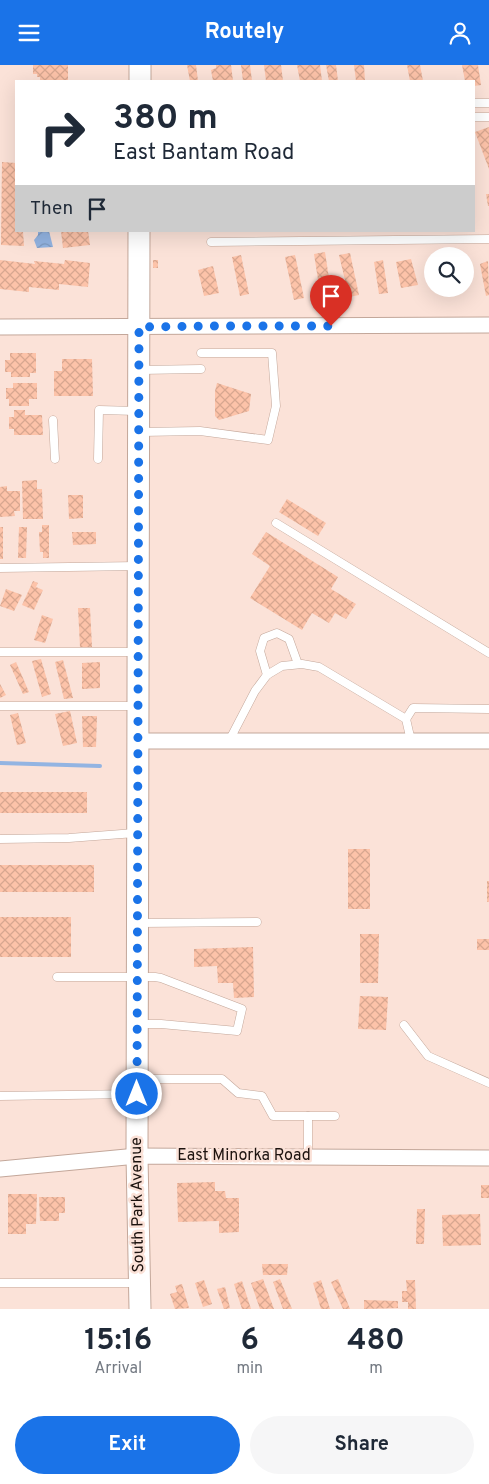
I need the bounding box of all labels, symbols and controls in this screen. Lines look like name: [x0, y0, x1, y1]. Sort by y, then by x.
icon: menu: [15, 19, 43, 47]
text: Routely: [205, 19, 284, 46]
icon: person: [446, 19, 474, 47]
text: 380 m: [113, 97, 218, 141]
icon: right: [30, 100, 95, 165]
text: East Bantam Road: [113, 140, 294, 167]
icon: arrive: [83, 195, 111, 223]
text: Then: [30, 197, 73, 221]
map controls: [424, 247, 474, 297]
button: search: [424, 247, 474, 297]
pin: [310, 275, 352, 326]
icon: arrive: [317, 282, 345, 310]
position arrow: [110, 1067, 162, 1119]
street label: South Park Avenue: [127, 1137, 149, 1273]
street label: East Minorka Road: [177, 1146, 311, 1166]
text: 15:16: [84, 1323, 152, 1360]
text: 6: [241, 1323, 259, 1360]
text: 480: [347, 1323, 405, 1360]
text: Arrival: [94, 1359, 142, 1379]
text: min: [237, 1359, 263, 1379]
text: m: [369, 1359, 383, 1379]
button: Exit: [15, 1416, 240, 1474]
button: Share: [250, 1416, 474, 1474]

